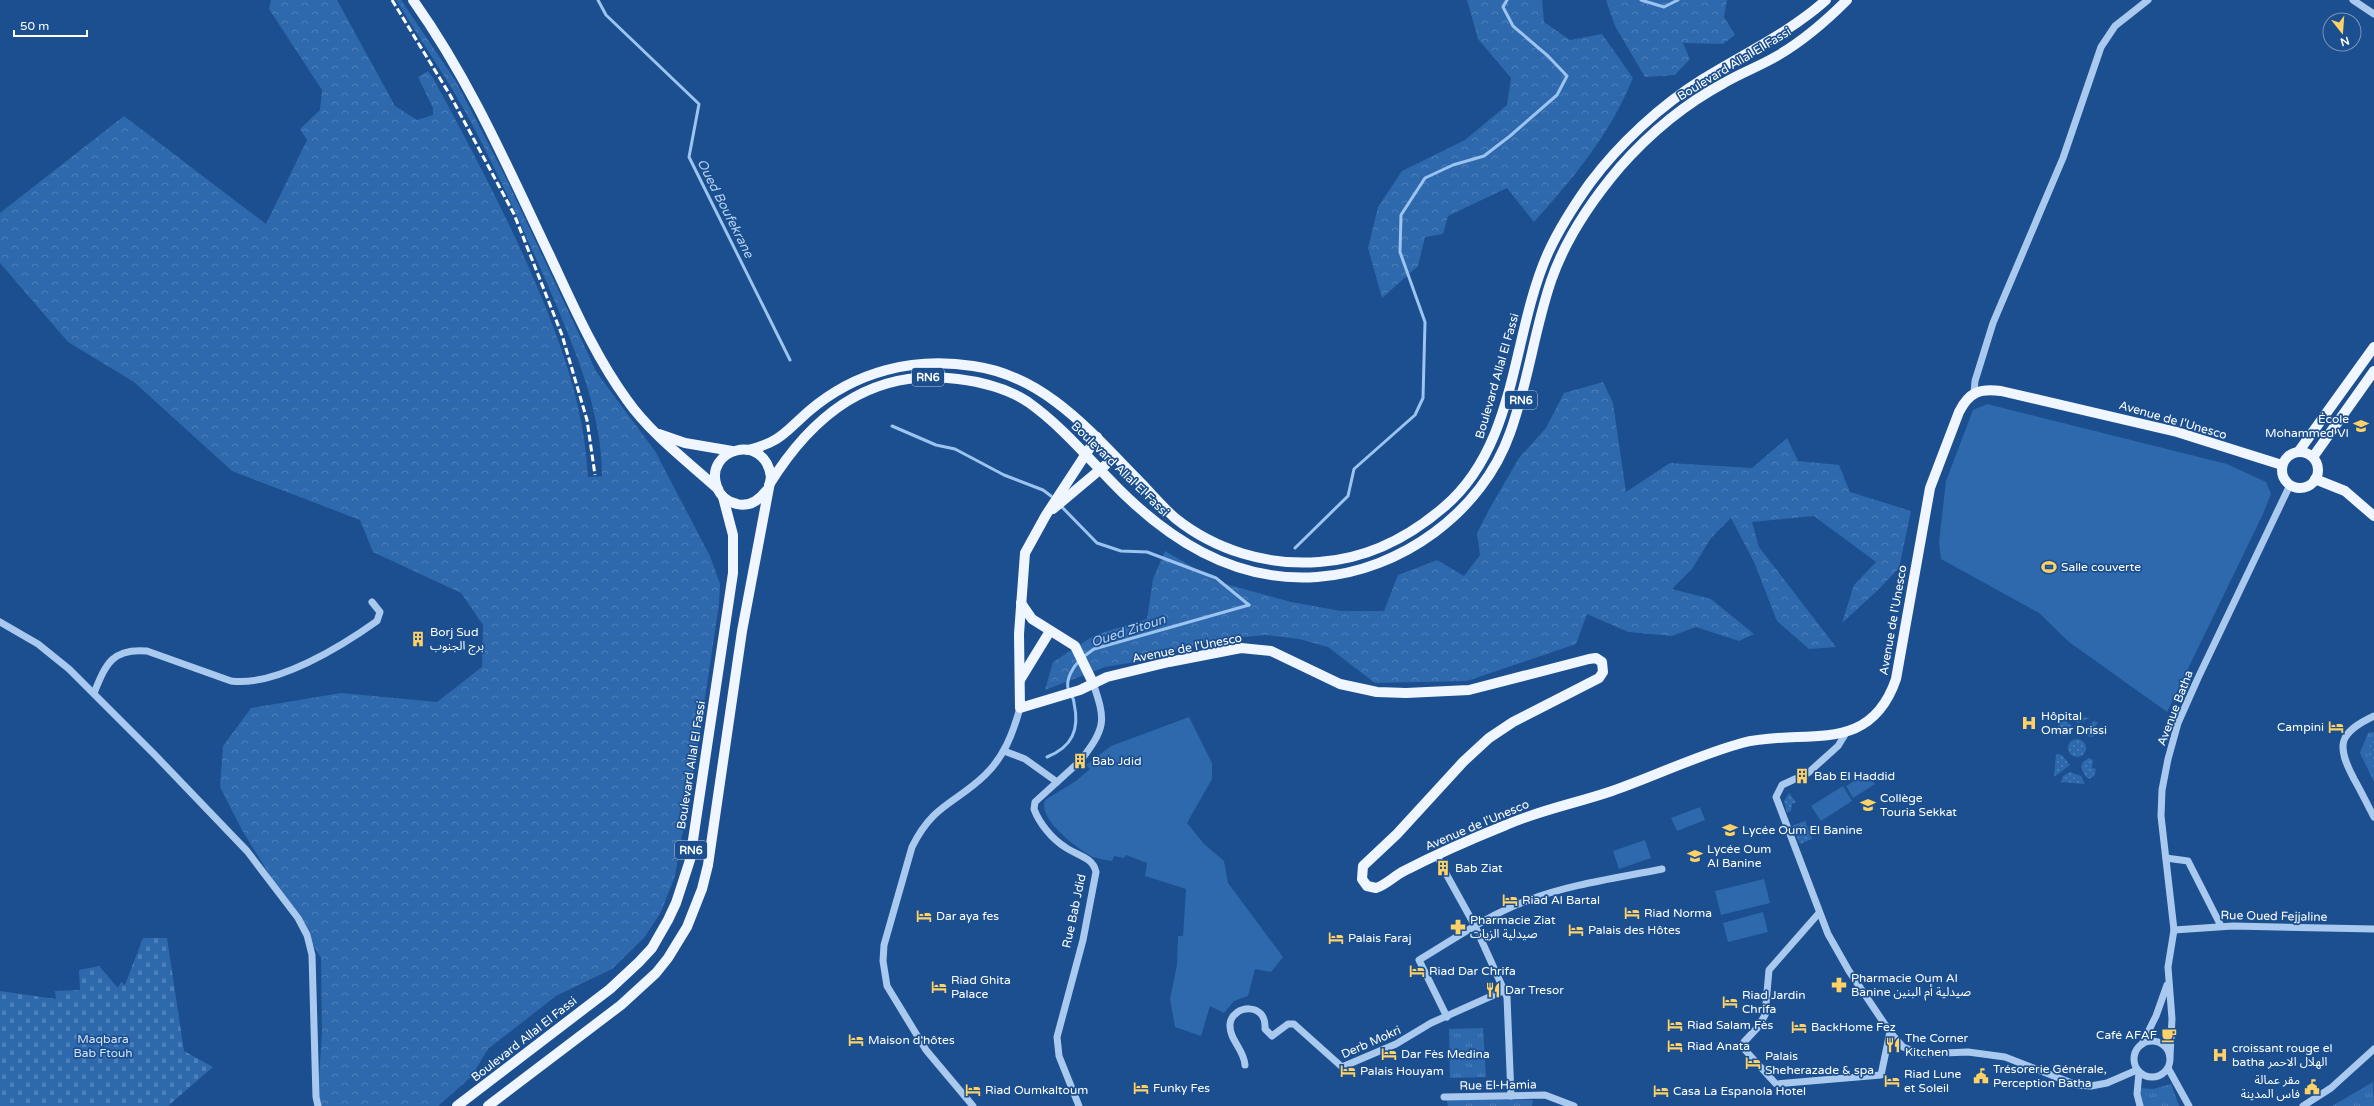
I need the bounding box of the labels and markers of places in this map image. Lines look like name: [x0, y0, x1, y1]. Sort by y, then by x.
place label: École Mohammed VI: [2265, 412, 2349, 440]
school or university icon: École Mohammed VI: [2352, 417, 2370, 435]
sports icon: Salle couverte: [2040, 558, 2058, 576]
place label: Salle couverte: [2061, 560, 2141, 574]
place label: Borj Sud برج الجنوب: [430, 625, 484, 655]
building icon: Borj Sud برج الجنوب: [409, 630, 427, 648]
place label: Hôpital Omar Drissi: [2041, 709, 2107, 737]
hospital icon: Hôpital Omar Drissi: [2020, 714, 2038, 732]
hotel icon: Campini: [2327, 718, 2345, 736]
place label: Campini: [2277, 720, 2324, 734]
building icon: Bab Jdid: [1071, 752, 1089, 770]
place label: Bab Jdid: [1092, 754, 1141, 768]
building icon: Bab El Haddid: [1793, 767, 1811, 785]
place label: Bab El Haddid: [1814, 769, 1895, 783]
place label: Collège Touria Sekkat: [1880, 791, 1957, 819]
school or university icon: Collège Touria Sekkat: [1859, 796, 1877, 814]
school or university icon: Lycée Oum El Banine: [1721, 821, 1739, 839]
place label: Lycée Oum El Banine: [1742, 823, 1863, 837]
place label: Lycée Oum Al Banine: [1707, 842, 1771, 870]
school or university icon: Lycée Oum Al Banine: [1686, 847, 1704, 865]
building icon: Bab Ziat: [1434, 859, 1452, 877]
place label: Bab Ziat: [1455, 861, 1503, 875]
hotel icon: Riad Al Bartal: [1501, 891, 1519, 909]
place label: Riad Al Bartal: [1522, 893, 1600, 907]
hotel icon: Riad Norma: [1623, 904, 1641, 922]
place label: Riad Norma: [1644, 906, 1712, 920]
hotel icon: Dar aya fes: [915, 907, 933, 925]
place label: Dar aya fes: [936, 909, 999, 923]
place label: Pharmacie Ziat صيدلية الزيات: [1470, 913, 1556, 941]
pharmacy icon: Pharmacie Ziat صيدلية الزيات: [1449, 918, 1467, 936]
hotel icon: Palais des Hôtes: [1567, 921, 1585, 939]
place label: Palais des Hôtes: [1588, 923, 1681, 937]
hotel icon: Palais Faraj: [1327, 929, 1345, 947]
place label: Palais Faraj: [1348, 931, 1412, 945]
hotel icon: Riad Dar Chrifa: [1408, 962, 1426, 980]
place label: Riad Dar Chrifa: [1429, 964, 1516, 978]
place label: Pharmacie Oum Al Banine صيدلية أم البنين: [1851, 971, 1971, 1001]
place label: Riad Ghita Palace: [951, 973, 1011, 1001]
pharmacy icon: Pharmacie Oum Al Banine صيدلية أم البنين: [1830, 976, 1848, 994]
hotel icon: Riad Ghita Palace: [930, 978, 948, 996]
restaurant icon: Dar Tresor: [1484, 981, 1502, 999]
place label: Dar Tresor: [1505, 983, 1564, 997]
place label: Riad Jardin Chrifa: [1742, 988, 1806, 1016]
hotel icon: Riad Jardin Chrifa: [1721, 993, 1739, 1011]
hotel icon: Riad Salam Fès: [1666, 1016, 1684, 1034]
place label: Riad Salam Fès: [1687, 1018, 1774, 1032]
hotel icon: BackHome Fez: [1790, 1018, 1808, 1036]
place label: BackHome Fez: [1811, 1020, 1896, 1034]
cafe icon: Café AFAF: [2160, 1026, 2178, 1044]
place label: Café AFAF: [2096, 1028, 2157, 1042]
hotel icon: Maison d'hôtes: [847, 1031, 865, 1049]
place label: The Corner Kitchen: [1905, 1031, 1969, 1059]
place label: Maison d'hôtes: [868, 1033, 955, 1047]
restaurant icon: The Corner Kitchen: [1884, 1036, 1902, 1054]
hotel icon: Riad Anata: [1666, 1037, 1684, 1055]
place label: Riad Anata: [1687, 1039, 1750, 1053]
place label: croissant rouge el batha الهلال الاحمر: [2232, 1041, 2333, 1069]
hotel icon: Dar Fès Medina: [1380, 1045, 1398, 1063]
hospital icon: croissant rouge el batha الهلال الاحمر: [2211, 1046, 2229, 1064]
place label: Dar Fès Medina: [1401, 1047, 1490, 1061]
place label: Palais Sheherazade & spa: [1765, 1049, 1874, 1077]
hotel icon: Palais Sheherazade & spa: [1744, 1054, 1762, 1072]
hotel icon: Palais Houyam: [1339, 1062, 1357, 1080]
place label: Trésorerie Générale, Perception Batha: [1993, 1062, 2107, 1090]
place label: Palais Houyam: [1360, 1064, 1444, 1078]
place label: Riad Lune et Soleil: [1904, 1067, 1961, 1095]
public building icon: Trésorerie Générale, Perception Batha: [1972, 1067, 1990, 1085]
hotel icon: Riad Lune et Soleil: [1883, 1072, 1901, 1090]
place label: مقر عمالة فاس المدينة: [2241, 1073, 2300, 1101]
public building icon: مقر عمالة فاس المدينة: [2303, 1078, 2321, 1096]
hotel icon: Funky Fes: [1132, 1079, 1150, 1097]
hotel icon: Riad Oumkaltoum: [964, 1081, 982, 1099]
place label: Funky Fes: [1153, 1081, 1210, 1095]
hotel icon: Casa La Espanola Hotel: [1652, 1082, 1670, 1100]
place label: Riad Oumkaltoum: [985, 1083, 1088, 1097]
place label: Casa La Espanola Hotel: [1673, 1084, 1806, 1098]

